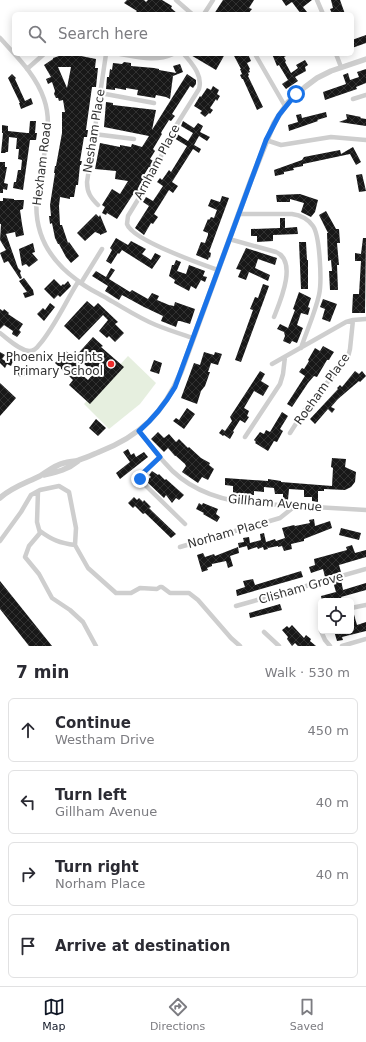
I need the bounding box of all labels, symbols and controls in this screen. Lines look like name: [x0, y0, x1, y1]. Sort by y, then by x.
search box: [12, 12, 354, 56]
icon: search: [26, 23, 48, 45]
text: Search here: [58, 25, 148, 43]
route start: [287, 85, 305, 103]
street label: Nesham Place: [80, 88, 108, 174]
street label: Hexham Road: [30, 122, 54, 206]
street label: Arnham Place: [131, 122, 183, 202]
place label: Phoenix Heights Primary School: [6, 350, 103, 378]
street label: Roeham Place: [291, 351, 353, 427]
marker: Phoenix Heights Primary School: [106, 359, 116, 369]
route end: [131, 470, 149, 488]
street label: Gillham Avenue: [227, 492, 323, 514]
street label: Norham Place: [186, 515, 270, 551]
street label: Clisham Grove: [257, 569, 345, 607]
map controls: [318, 598, 354, 634]
button: locate: [318, 598, 354, 634]
text: 7 min: [16, 662, 69, 682]
text: Walk · 530 m: [265, 665, 350, 680]
text: Continue: [55, 714, 131, 732]
icon: ahead: [17, 719, 39, 741]
text: 450 m: [307, 723, 349, 738]
text: Westham Drive: [55, 732, 155, 747]
text: Turn left: [55, 786, 127, 804]
icon: left: [17, 791, 39, 813]
text: 40 m: [316, 795, 349, 810]
text: Gillham Avenue: [55, 804, 157, 819]
text: Turn right: [55, 858, 139, 876]
icon: right: [17, 863, 39, 885]
text: 40 m: [316, 867, 349, 882]
text: Norham Place: [55, 876, 145, 891]
icon: arrive: [17, 935, 39, 957]
text: Arrive at destination: [55, 937, 230, 955]
tab: Map: [42, 996, 65, 1033]
tab: Directions: [150, 996, 205, 1033]
tab: Saved: [290, 996, 324, 1033]

